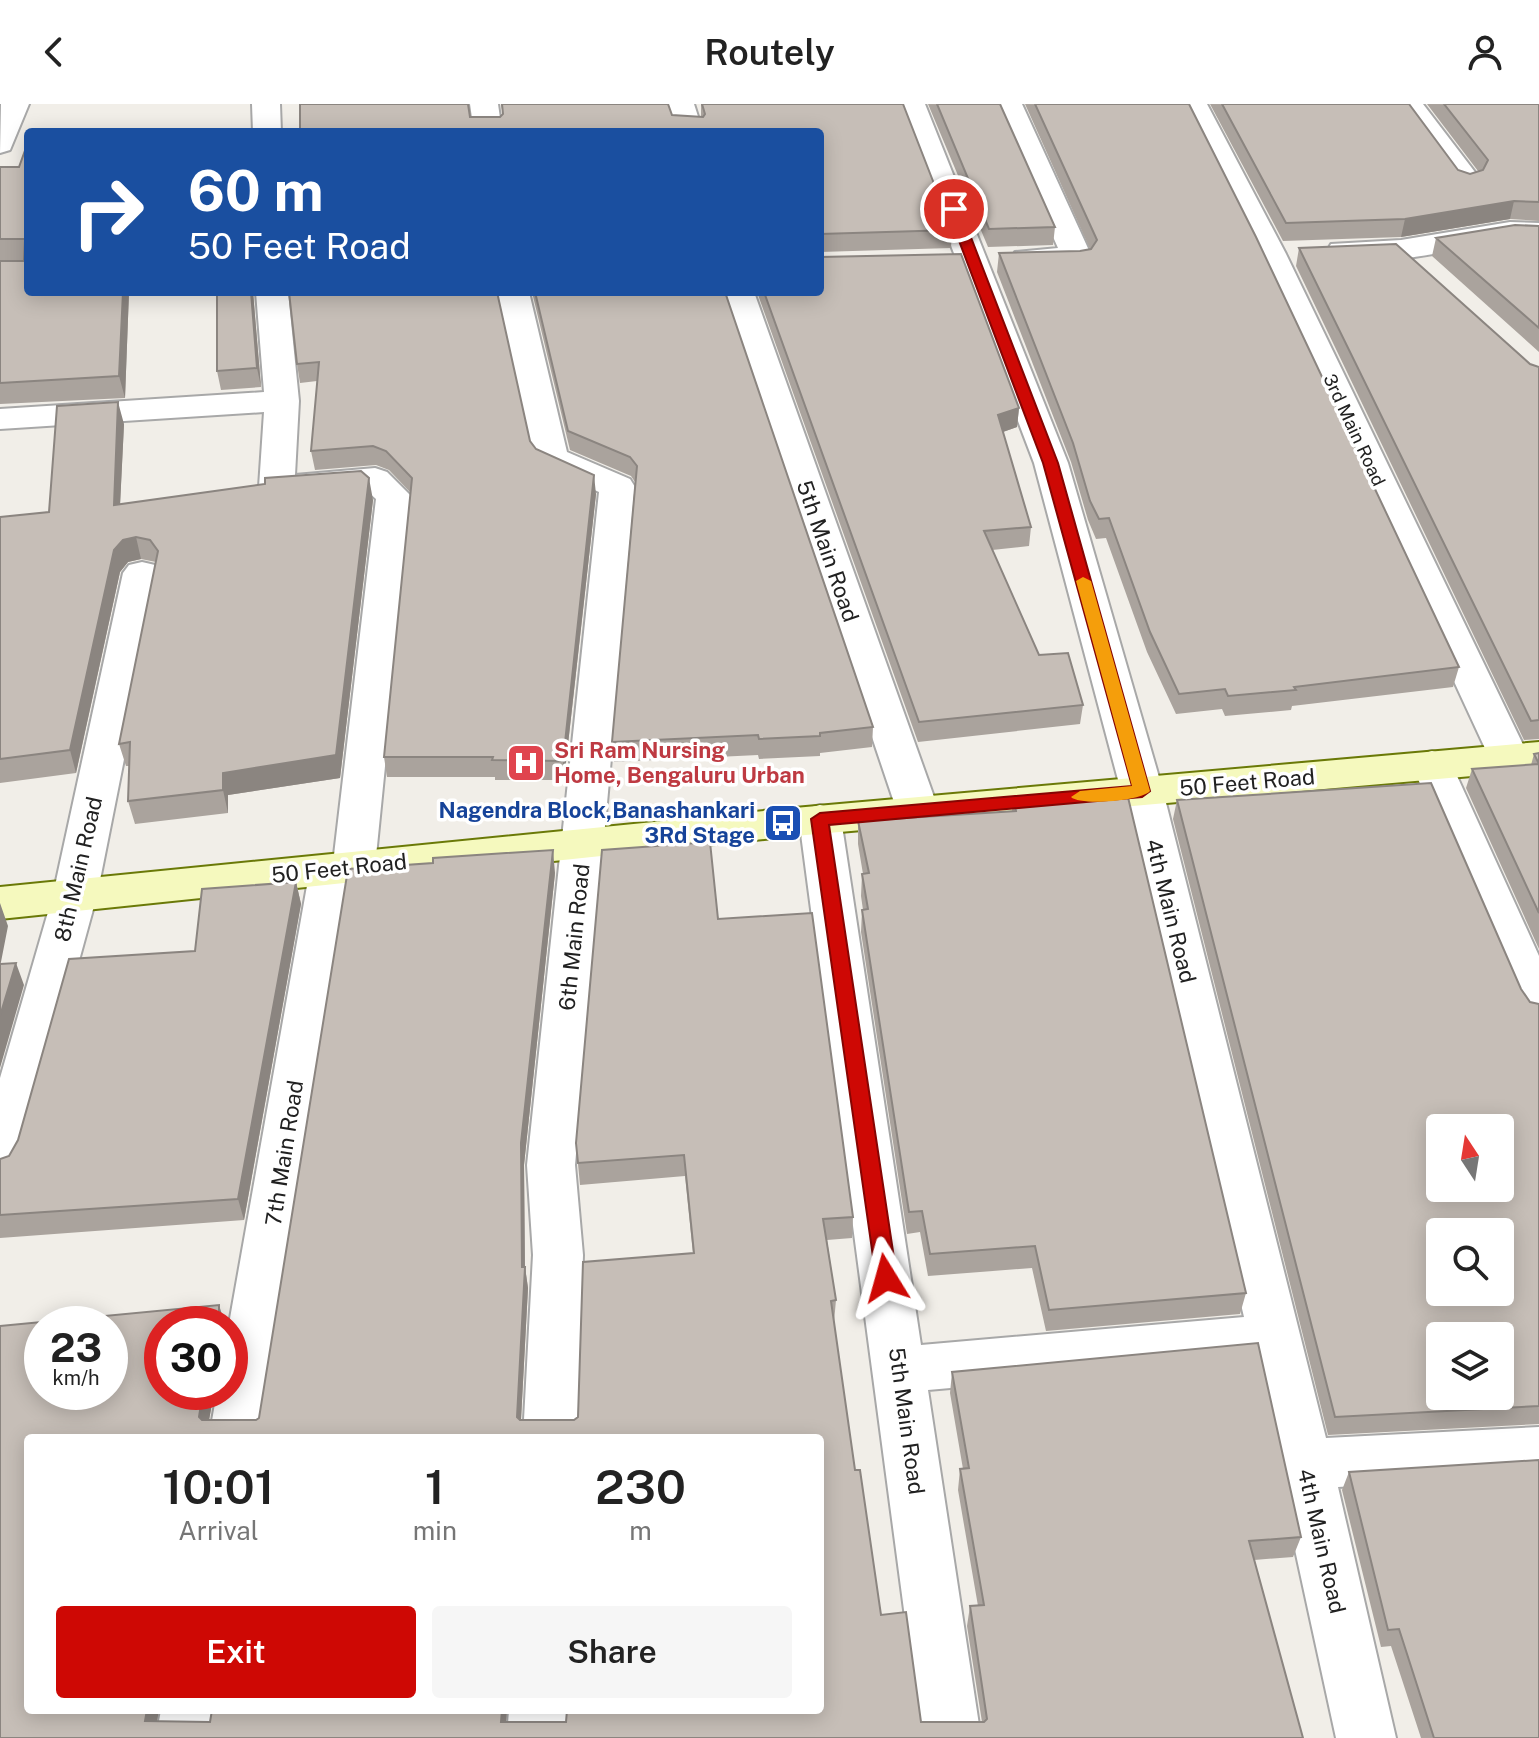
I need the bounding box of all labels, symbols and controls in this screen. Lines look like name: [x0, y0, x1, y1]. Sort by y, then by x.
icon: back: [32, 30, 76, 74]
icon: person: [1463, 30, 1507, 74]
text: Routely: [704, 31, 835, 73]
text: 60 m: [188, 158, 324, 224]
icon: right: [56, 160, 160, 264]
pin: [920, 175, 988, 243]
icon: arrive: [932, 187, 976, 231]
text: 50 Feet Road: [188, 225, 411, 267]
street label: 3rd Main Road: [1319, 370, 1390, 489]
street label: 5th Main Road: [792, 477, 864, 625]
place label: Sri Ram Nursing Home, Bengaluru Urban: [554, 737, 805, 788]
hospital icon: Sri Ram Nursing Home, Bengaluru Urban: [505, 742, 547, 784]
street label: 50 Feet Road: [1178, 763, 1316, 801]
street label: 8th Main Road: [49, 794, 107, 944]
place label: Nagendra Block,Banashankari 3Rd Stage: [438, 797, 755, 848]
bus stop icon: Nagendra Block,Banashankari 3Rd Stage: [762, 802, 804, 844]
street label: 4th Main Road: [1141, 836, 1201, 986]
street label: 50 Feet Road: [270, 848, 408, 888]
street label: 6th Main Road: [553, 862, 595, 1012]
street label: 7th Main Road: [260, 1078, 308, 1228]
north arrow: [1426, 1114, 1514, 1202]
map controls: [1426, 1114, 1514, 1410]
button: search: [1426, 1218, 1514, 1306]
position arrow: [844, 1236, 928, 1320]
speed limit sign: 30: [144, 1306, 248, 1410]
button: layers: [1426, 1322, 1514, 1410]
text: 23: [50, 1324, 102, 1371]
street label: 5th Main Road: [884, 1346, 930, 1496]
text: km/h: [52, 1366, 100, 1390]
text: 10:01: [162, 1458, 275, 1515]
text: 1: [425, 1458, 445, 1515]
text: 230: [595, 1458, 686, 1515]
street label: 4th Main Road: [1293, 1466, 1351, 1616]
text: Arrival: [178, 1515, 259, 1546]
text: min: [413, 1515, 457, 1546]
text: m: [629, 1515, 652, 1546]
button: Exit: [56, 1606, 416, 1698]
button: Share: [432, 1606, 792, 1698]

